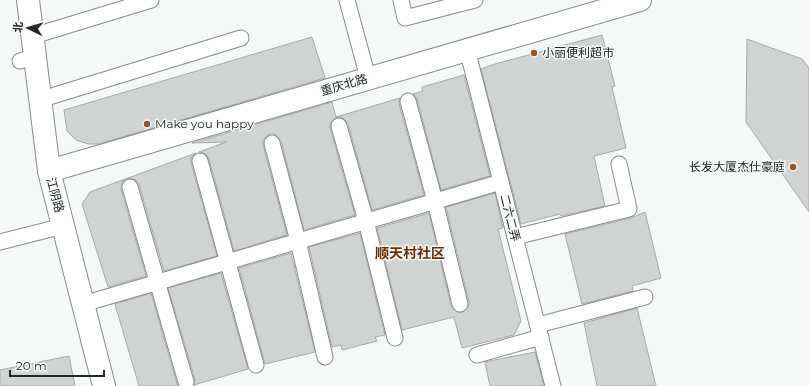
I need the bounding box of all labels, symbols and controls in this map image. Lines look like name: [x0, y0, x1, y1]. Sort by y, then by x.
north arrow: [8, 8, 48, 48]
text: 北: [11, 21, 25, 33]
place label: 小丽便利超市: [542, 45, 614, 60]
marker: 小丽便利超市: [529, 48, 539, 58]
street label: 重庆北路: [319, 71, 369, 98]
place label: Make you happy: [155, 116, 254, 131]
marker: Make you happy: [142, 119, 152, 129]
place label: 长发大厦杰仕豪庭: [689, 159, 785, 174]
marker: 长发大厦杰仕豪庭: [788, 162, 798, 172]
street label: 江阴路: [44, 176, 67, 214]
street label: 二六二弄: [497, 193, 524, 243]
district label: 顺天村社区: [375, 244, 445, 262]
scale bar: [10, 352, 104, 378]
text: 20 m: [16, 358, 47, 373]

